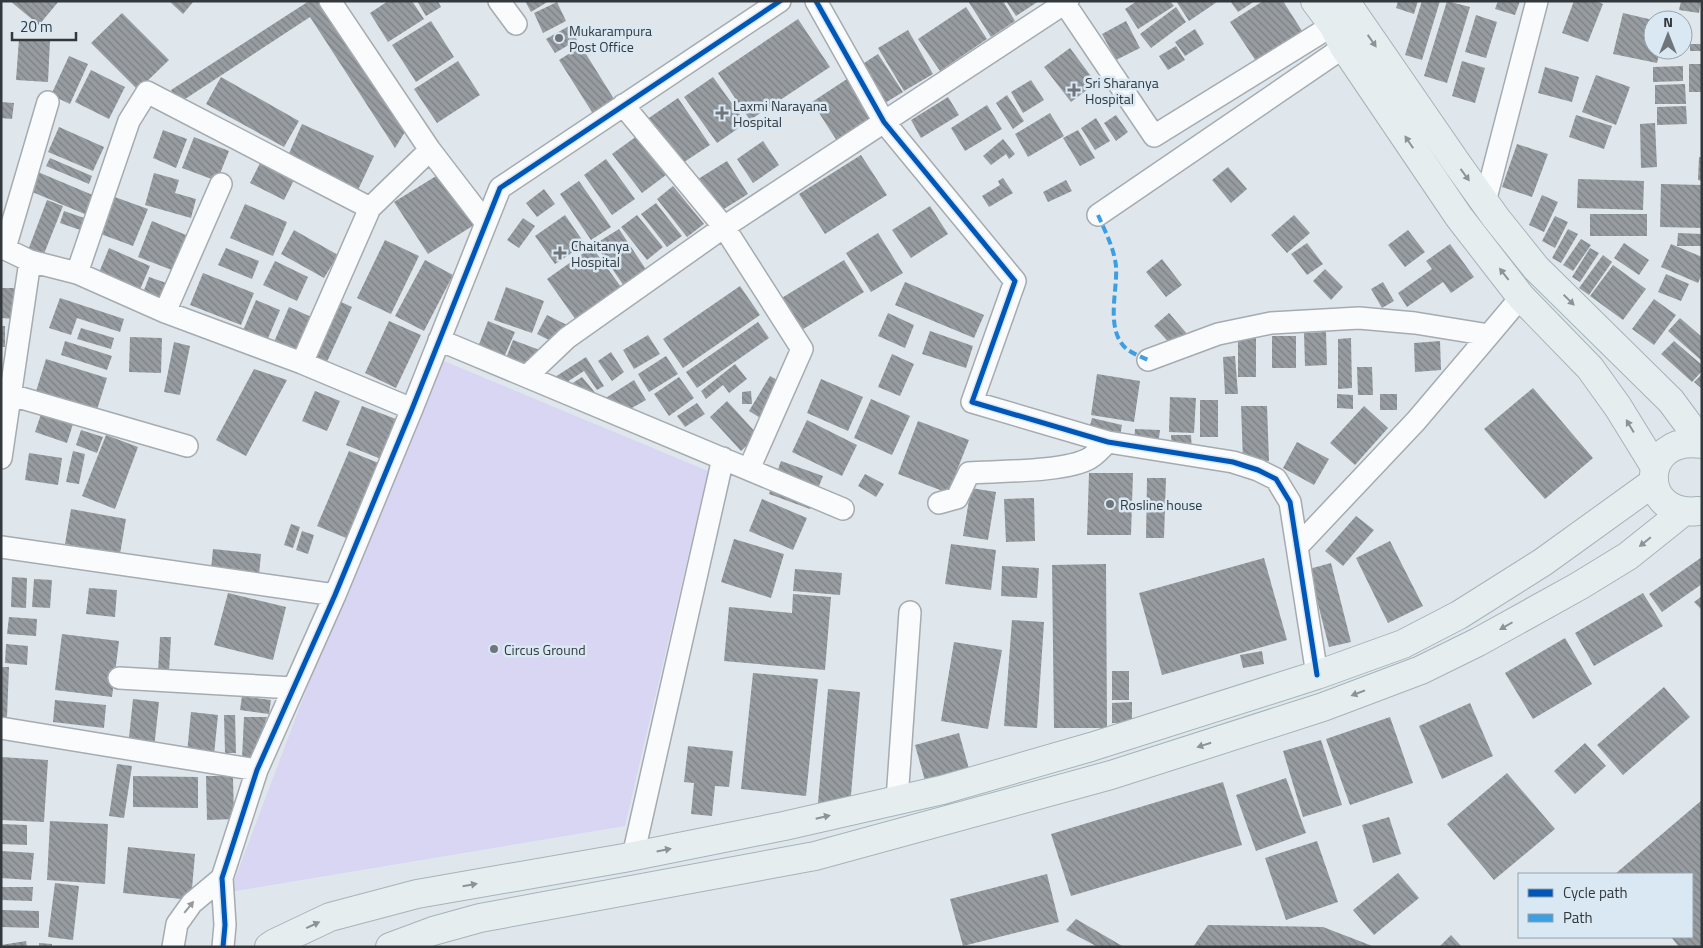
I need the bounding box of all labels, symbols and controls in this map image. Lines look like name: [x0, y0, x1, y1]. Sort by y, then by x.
scale bar: [12, 10, 76, 42]
north arrow: [1643, 10, 1693, 60]
text: N: [1663, 11, 1673, 32]
text: 20 m: [20, 15, 53, 38]
place label: Mukarampura Post Office: [569, 20, 652, 57]
marker: Mukarampura Post Office: [553, 32, 565, 44]
one-way arrow: [1367, 34, 1377, 48]
place label: Sri Sharanya Hospital: [1085, 72, 1159, 109]
marker: Sri Sharanya Hospital: [1067, 83, 1081, 97]
place label: Laxmi Narayana Hospital: [733, 95, 827, 132]
marker: Laxmi Narayana Hospital: [715, 106, 729, 120]
one-way arrow: [1404, 136, 1414, 149]
one-way arrow: [1460, 168, 1470, 181]
place label: Chaitanya Hospital: [571, 235, 629, 272]
marker: Chaitanya Hospital: [553, 246, 567, 260]
one-way arrow: [1498, 268, 1509, 281]
one-way arrow: [1562, 293, 1574, 305]
one-way arrow: [1625, 419, 1634, 432]
place label: Rosline house: [1120, 494, 1202, 515]
marker: Rosline house: [1104, 498, 1116, 510]
one-way arrow: [1638, 537, 1651, 548]
one-way arrow: [1499, 622, 1512, 631]
place label: Circus Ground: [504, 639, 586, 660]
marker: Circus Ground: [488, 643, 500, 655]
one-way arrow: [1350, 689, 1365, 697]
one-way arrow: [1196, 741, 1211, 749]
one-way arrow: [816, 813, 831, 821]
one-way arrow: [657, 846, 672, 854]
legend: [1518, 873, 1693, 938]
one-way arrow: [462, 881, 478, 889]
text: Cycle path: [1563, 881, 1628, 904]
one-way arrow: [184, 901, 195, 914]
text: Path: [1563, 906, 1593, 929]
one-way arrow: [306, 921, 320, 929]

